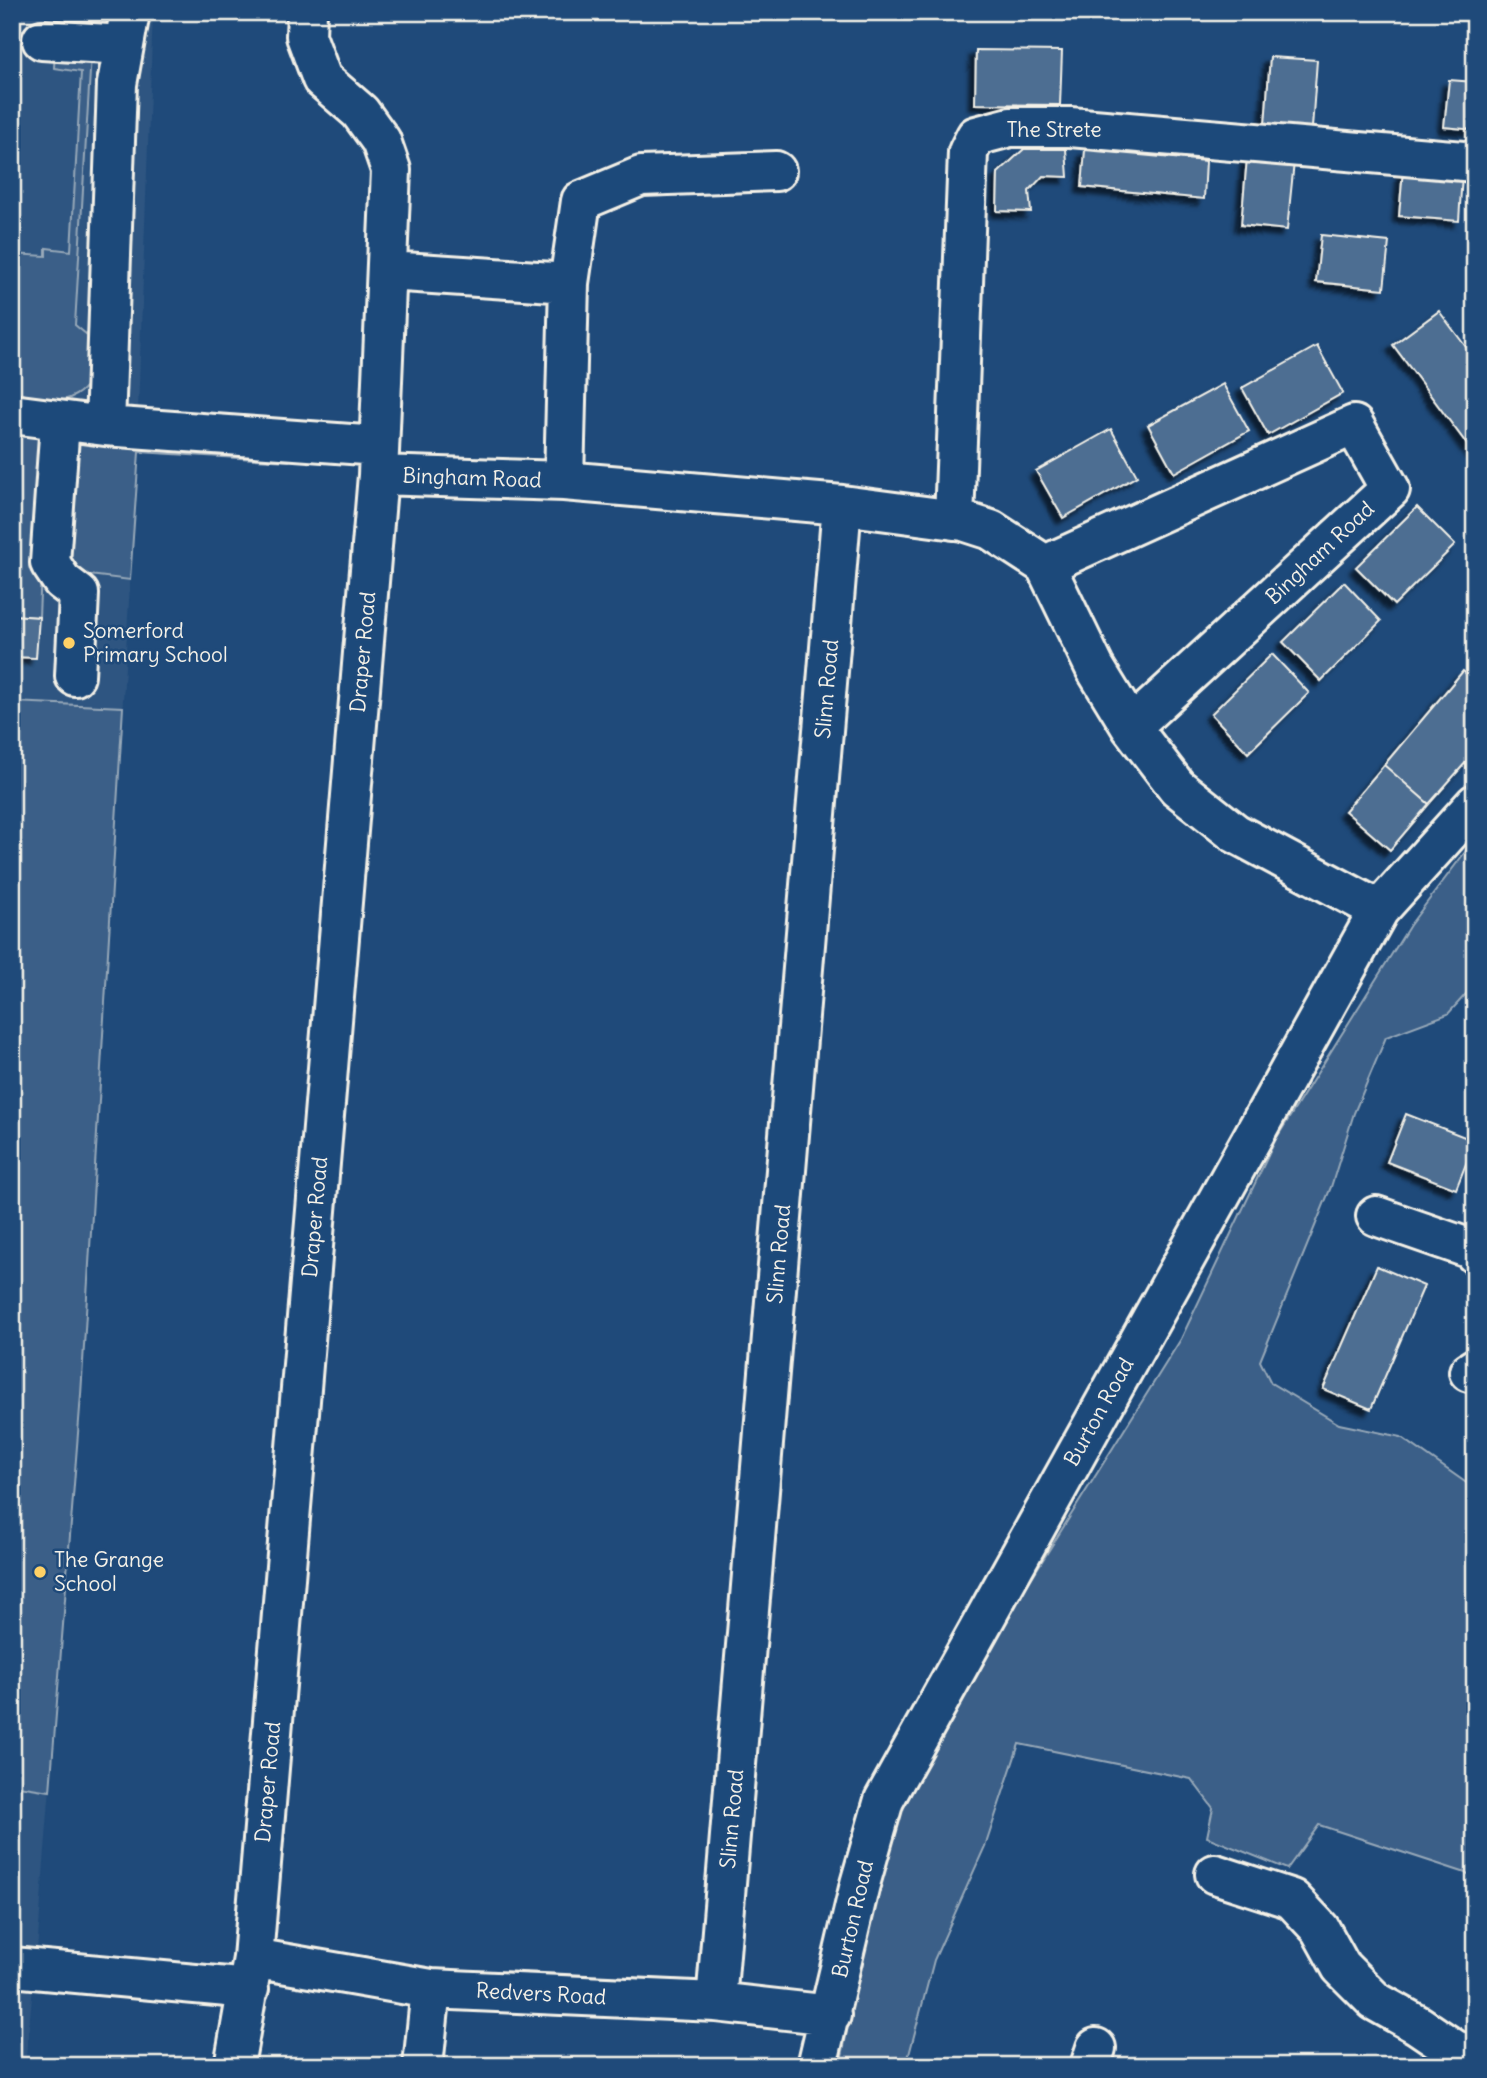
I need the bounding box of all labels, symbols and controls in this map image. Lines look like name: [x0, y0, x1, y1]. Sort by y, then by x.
street label: The Strete: [1006, 116, 1102, 143]
street label: Bingham Road: [402, 462, 542, 493]
street label: Bingham Road: [1260, 495, 1380, 610]
street label: Draper Road: [344, 590, 381, 714]
place label: Somerford Primary School: [83, 617, 228, 668]
marker: Somerford Primary School: [61, 635, 77, 651]
street label: Slinn Road: [809, 638, 844, 740]
street label: Draper Road: [296, 1155, 333, 1279]
street label: Slinn Road: [761, 1203, 796, 1305]
street label: Burton Road: [1058, 1353, 1139, 1471]
place label: The Grange School: [54, 1546, 164, 1597]
marker: The Grange School: [32, 1564, 48, 1580]
street label: Draper Road: [249, 1720, 286, 1844]
street label: Slinn Road: [714, 1768, 749, 1870]
street label: Burton Road: [826, 1857, 879, 1980]
street label: Redvers Road: [475, 1977, 607, 2010]

